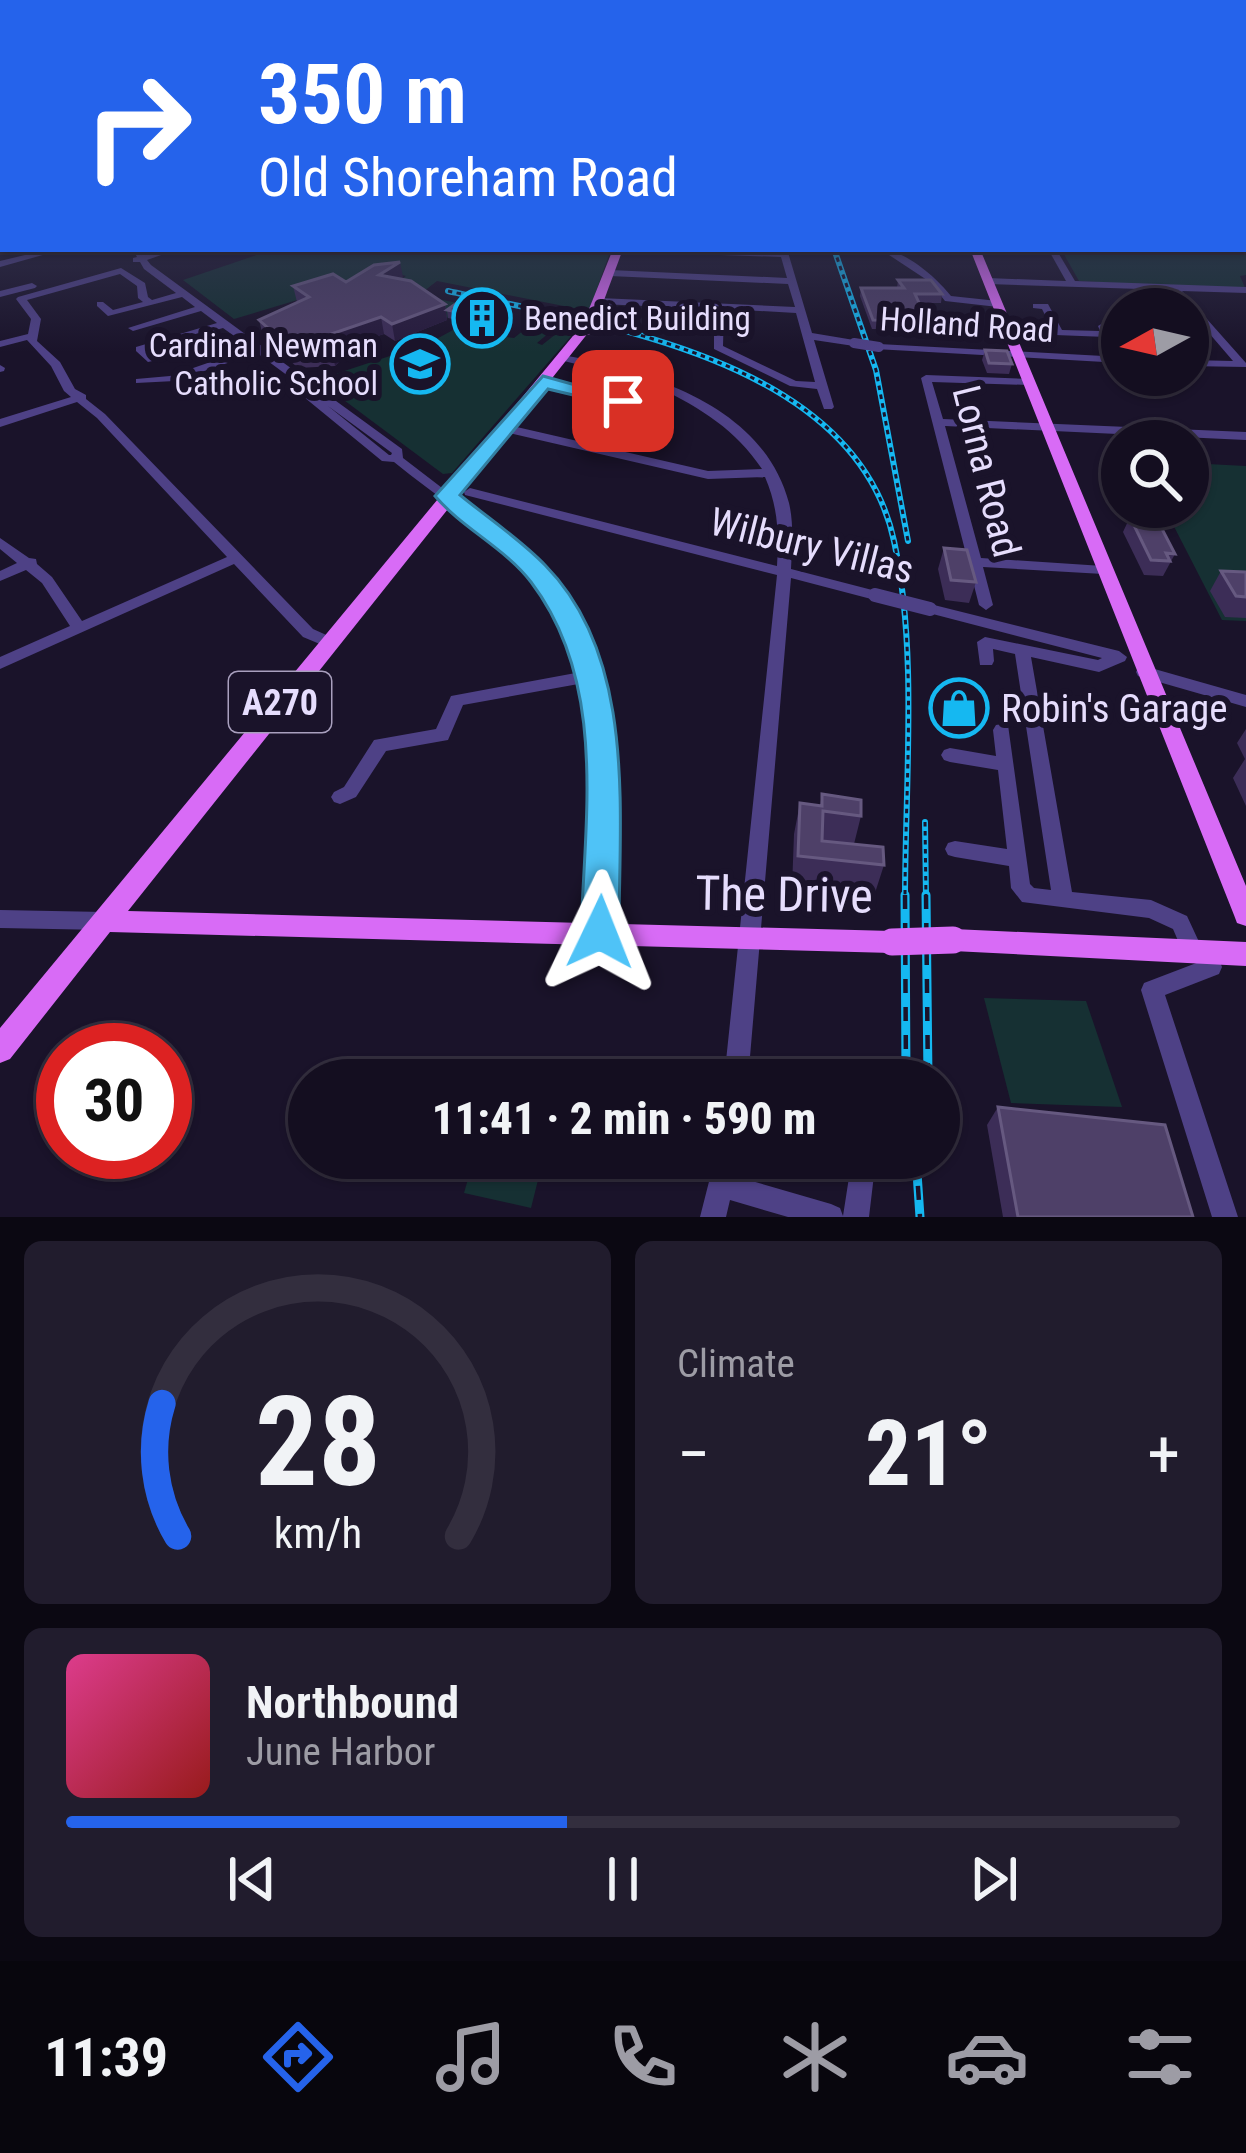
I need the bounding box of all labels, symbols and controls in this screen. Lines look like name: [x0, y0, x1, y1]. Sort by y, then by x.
text: 350 m: [258, 45, 467, 144]
icon: right: [60, 48, 216, 204]
text: Old Shoreham Road: [258, 146, 678, 209]
building icon: Benedict Building: [451, 287, 513, 349]
north arrow: [1101, 288, 1209, 396]
map controls: [1101, 288, 1209, 528]
place label: Benedict Building: [524, 299, 751, 338]
street label: Holland Road: [879, 299, 1055, 350]
place label: Cardinal Newman Catholic School: [149, 326, 378, 403]
school or university icon: Cardinal Newman Catholic School: [389, 333, 451, 395]
pin: [572, 350, 674, 452]
icon: arrive: [590, 368, 656, 434]
street label: Lorna Road: [943, 381, 1029, 562]
button: search: [1101, 420, 1209, 528]
street label: Wilbury Villas: [705, 498, 918, 593]
road number: A270: [229, 672, 331, 732]
shop icon: Robin's Garage: [928, 677, 990, 739]
place label: Robin's Garage: [1001, 686, 1227, 732]
street label: The Drive: [695, 864, 873, 925]
position arrow: [537, 869, 663, 995]
speed limit sign: 30: [36, 1023, 192, 1179]
text: 11:41 · 2 min · 590 m: [432, 1092, 816, 1145]
text: Climate: [677, 1341, 795, 1387]
text: 28: [254, 1369, 381, 1515]
text: 21°: [865, 1402, 992, 1507]
text: −: [677, 1416, 710, 1493]
text: +: [1147, 1416, 1180, 1493]
text: km/h: [273, 1507, 362, 1557]
text: Northbound: [246, 1676, 459, 1729]
text: June Harbor: [246, 1729, 435, 1775]
icon: previous: [219, 1846, 285, 1912]
icon: pause: [590, 1846, 656, 1912]
icon: next: [961, 1846, 1027, 1912]
icon: directions: [256, 2015, 340, 2099]
icon: music: [429, 2015, 513, 2099]
icon: phone: [601, 2015, 685, 2099]
icon: climate: [773, 2015, 857, 2099]
icon: car: [945, 2015, 1029, 2099]
icon: filters: [1118, 2015, 1202, 2099]
text: 11:39: [44, 2026, 168, 2089]

